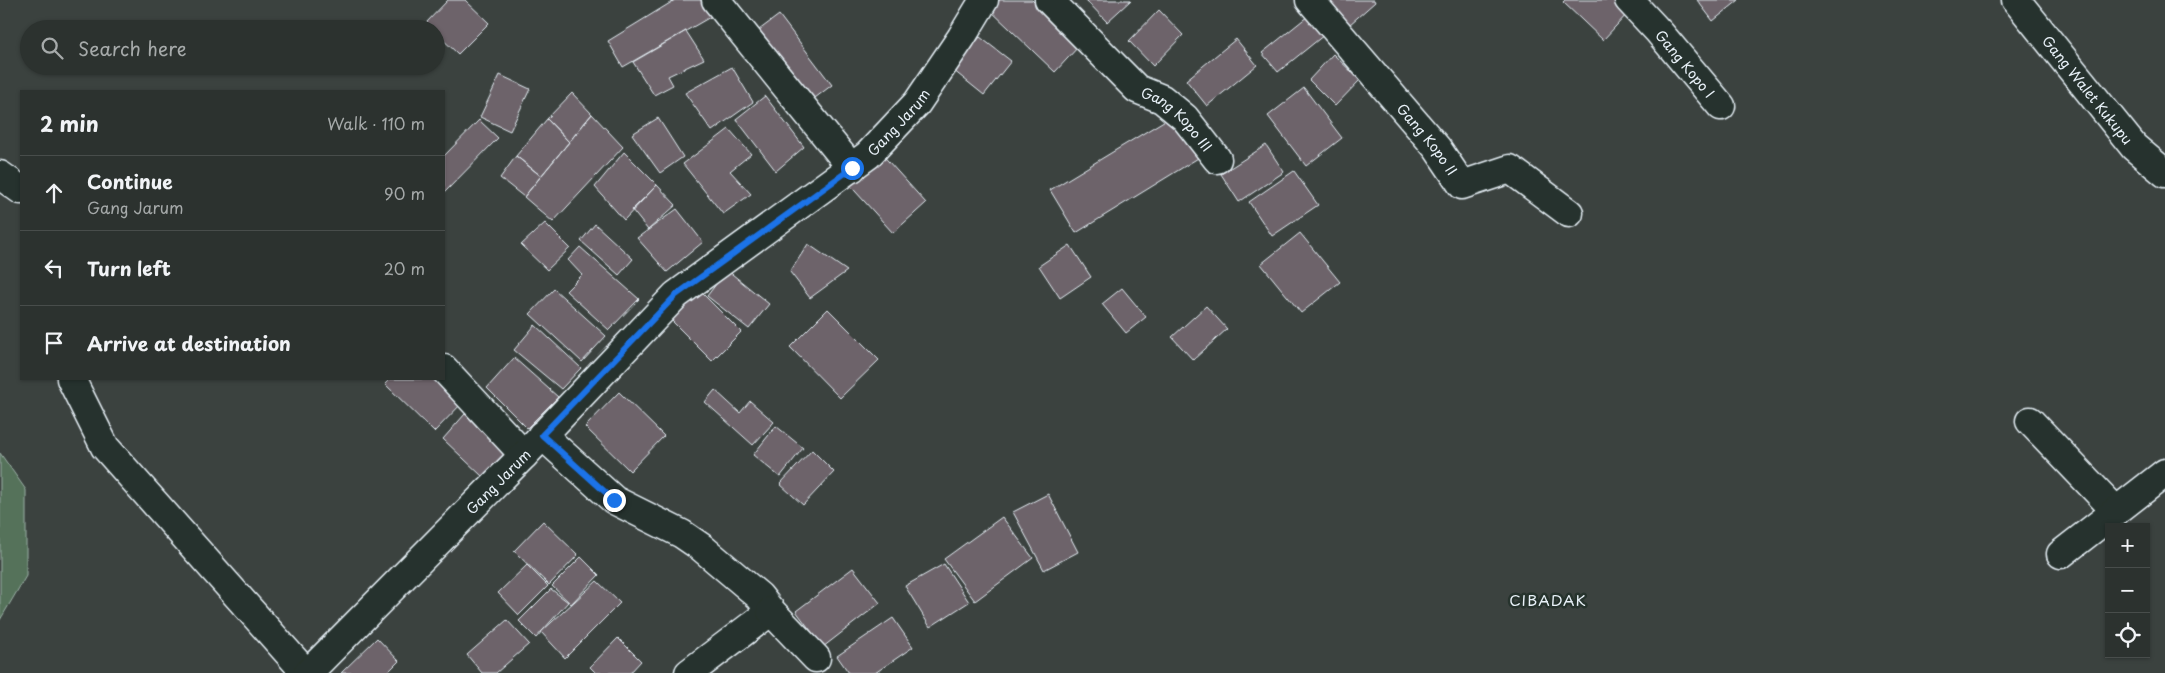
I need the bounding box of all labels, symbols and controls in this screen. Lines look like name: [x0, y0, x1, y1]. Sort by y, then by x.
search box: [20, 20, 445, 75]
street label: Gang Kopo I: [1651, 25, 1720, 102]
street label: Gang Walet Kukupu: [2038, 31, 2138, 149]
icon: search: [38, 34, 66, 62]
text: Search here: [78, 34, 187, 62]
street label: Gang Kopo III: [1138, 81, 1218, 156]
street label: Gang Jarum: [862, 84, 934, 160]
street label: Gang Kopo II: [1392, 98, 1463, 179]
text: 2 min: [40, 107, 99, 139]
text: Walk · 110 m: [327, 111, 425, 135]
route start: [841, 157, 864, 180]
text: Continue: [87, 167, 173, 195]
icon: ahead: [40, 179, 68, 207]
text: 90 m: [384, 181, 425, 205]
text: Gang Jarum: [87, 195, 184, 219]
icon: left: [40, 254, 68, 282]
text: Turn left: [87, 254, 171, 282]
text: 20 m: [384, 256, 425, 280]
icon: arrive: [40, 329, 68, 357]
text: Arrive at destination: [87, 329, 291, 357]
street label: Gang Jarum: [461, 444, 535, 519]
route end: [603, 489, 626, 512]
map controls: [2105, 523, 2150, 658]
button: +: [2105, 523, 2150, 568]
button: −: [2105, 568, 2150, 613]
district label: CIBADAK: [1509, 588, 1587, 611]
button: locate: [2105, 613, 2150, 658]

